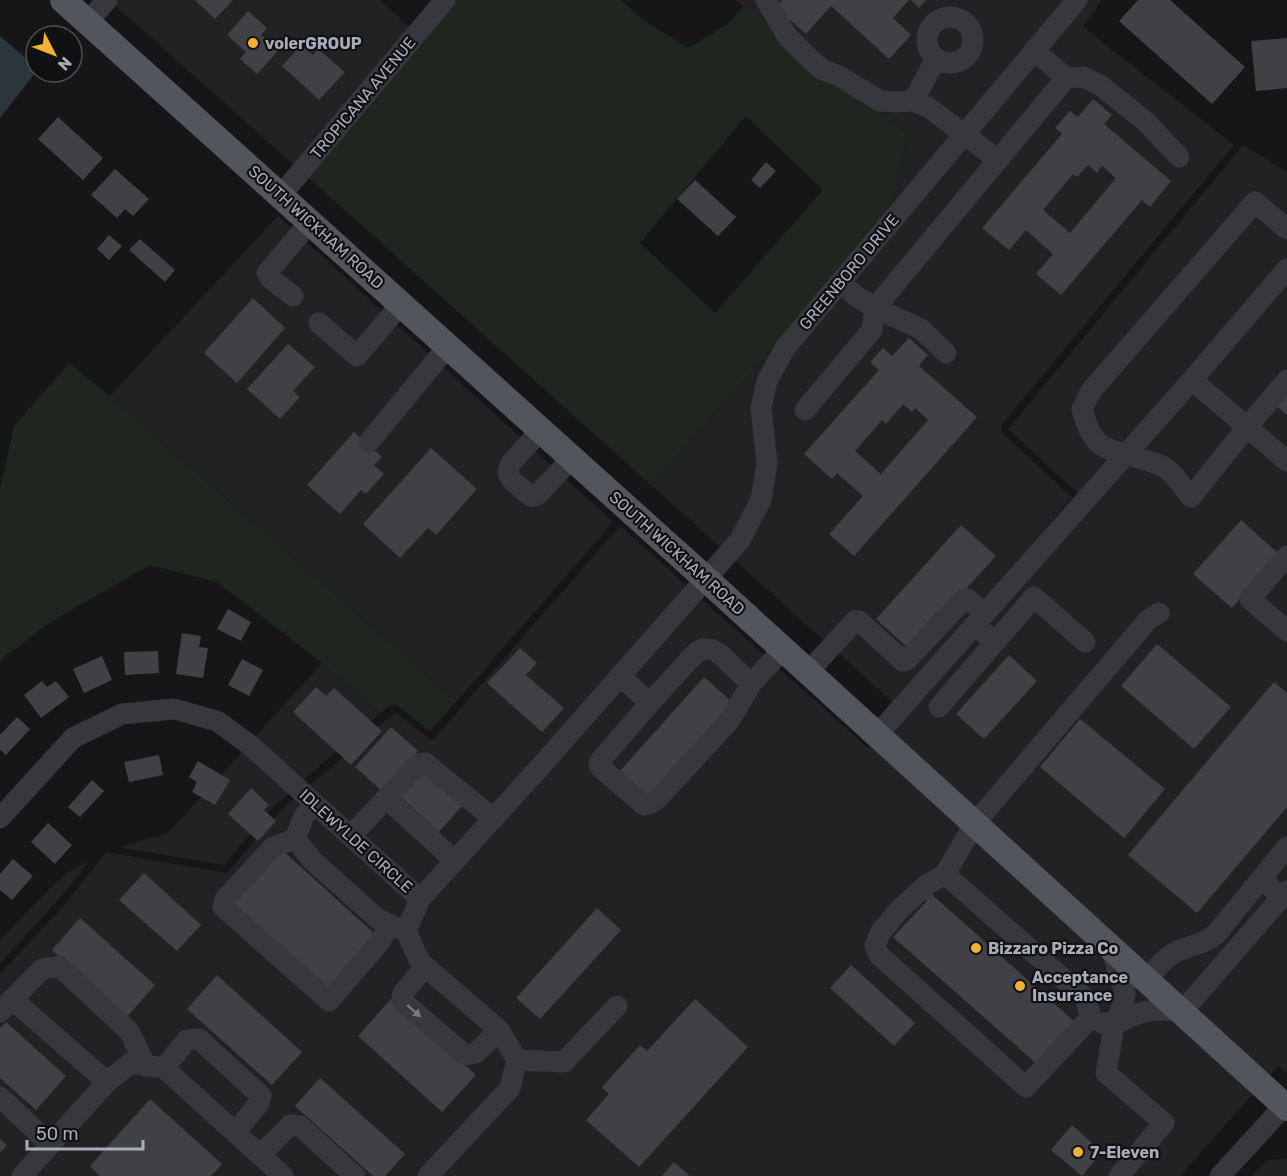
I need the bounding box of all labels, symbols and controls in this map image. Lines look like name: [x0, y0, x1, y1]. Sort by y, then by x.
north arrow: [24, 24, 84, 84]
street label: TROPICANA AVENUE: [306, 33, 420, 163]
place label: volerGROUP: [265, 34, 362, 53]
marker: volerGROUP: [246, 36, 260, 50]
text: N: [54, 53, 76, 74]
street label: SOUTH WICKHAM ROAD: [244, 161, 388, 293]
street label: GREENBORO DRIVE: [795, 210, 903, 334]
street label: SOUTH WICKHAM ROAD: [605, 487, 749, 619]
street label: IDLEWYLDE CIRCLE: [295, 785, 417, 897]
place label: Bizzaro Pizza Co: [988, 939, 1119, 958]
marker: Bizzaro Pizza Co: [969, 941, 983, 955]
place label: Acceptance Insurance: [1032, 968, 1128, 1005]
marker: Acceptance Insurance: [1013, 979, 1027, 993]
one-way arrow: [406, 1005, 422, 1018]
scale bar: [27, 1113, 142, 1151]
text: 50 m: [36, 1123, 79, 1145]
place label: 7-Eleven: [1090, 1143, 1159, 1162]
marker: 7-Eleven: [1071, 1145, 1085, 1159]

